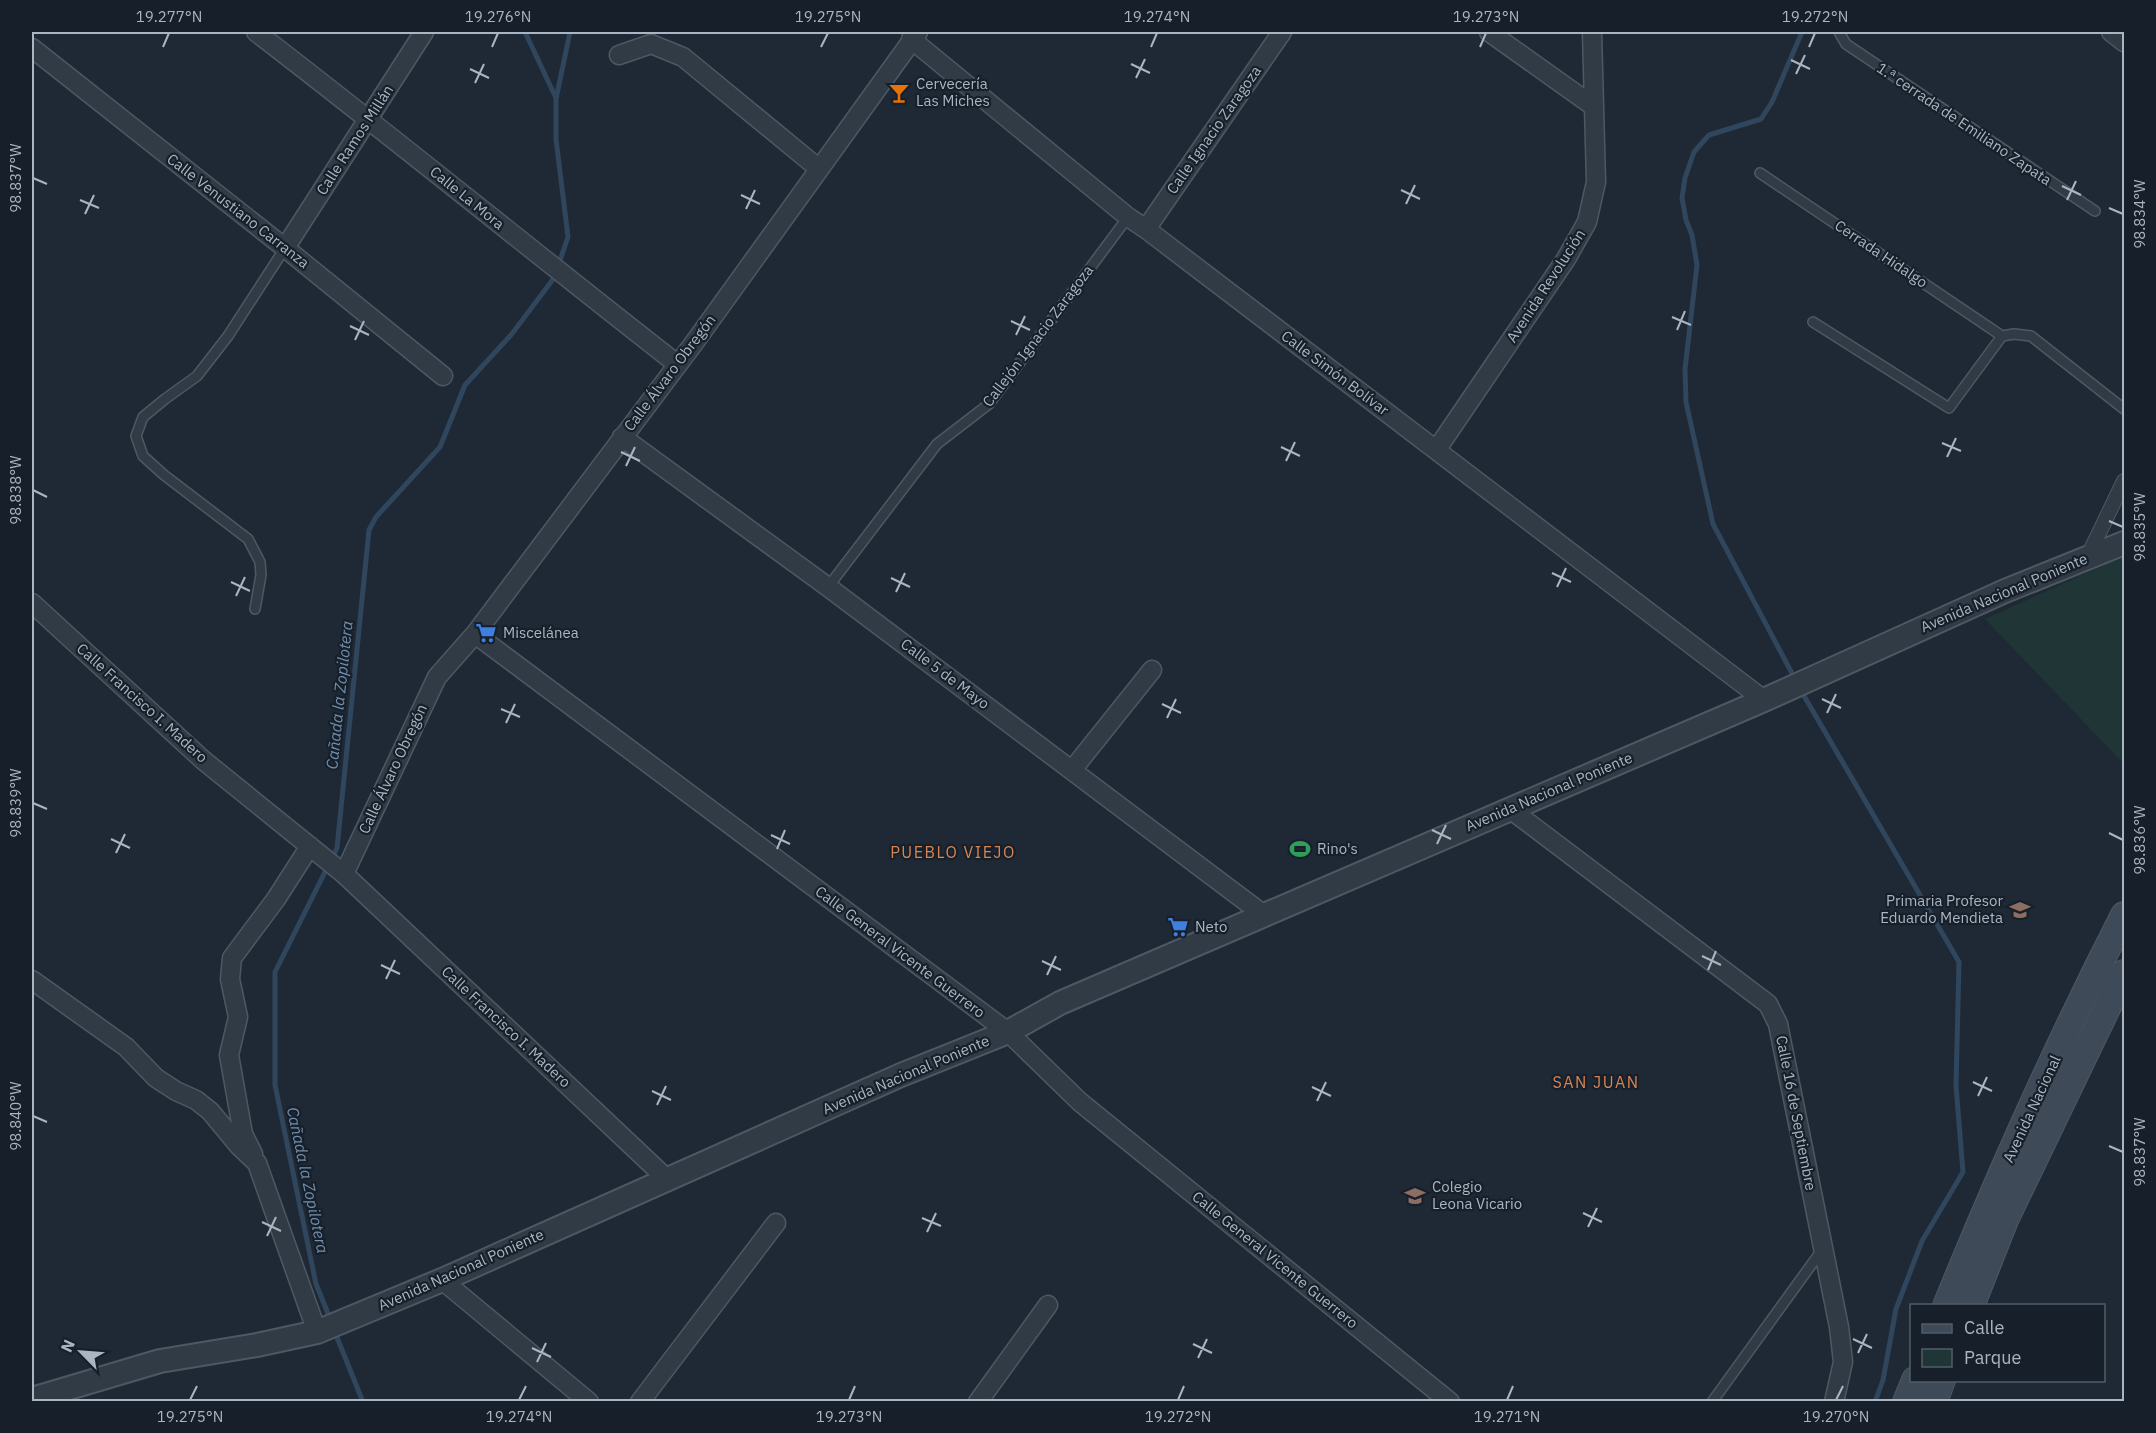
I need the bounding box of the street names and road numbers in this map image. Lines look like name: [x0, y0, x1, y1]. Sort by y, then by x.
street label: 1.ª cerrada de Emiliano Zapata: [1873, 58, 2055, 189]
street label: Calle Ignacio Zaragoza: [1162, 62, 1265, 197]
street label: Calle Ramos Millán: [312, 81, 397, 198]
street label: Calle Venustiano Carranza: [163, 149, 313, 272]
street label: Calle La Mora: [426, 162, 508, 233]
street label: Cerrada Hidalgo: [1831, 215, 1931, 292]
street label: Avenida Revolución: [1502, 225, 1589, 346]
street label: Callejón Ignacio Zaragoza: [978, 261, 1097, 410]
street label: Calle Álvaro Obregón: [620, 311, 720, 435]
street label: Calle Simón Bolívar: [1278, 326, 1393, 420]
street label: Avenida Nacional Poniente: [1917, 549, 2090, 636]
street label: Calle 5 de Mayo: [897, 634, 993, 713]
street label: Calle Francisco I. Madero: [73, 639, 212, 767]
street label: Calle Álvaro Obregón: [354, 701, 431, 837]
street label: Avenida Nacional Poniente: [1462, 748, 1635, 835]
street label: Calle General Vicente Guerrero: [812, 881, 989, 1022]
street label: Calle Francisco I. Madero: [438, 962, 575, 1091]
street label: Avenida Nacional Poniente: [819, 1031, 992, 1118]
street label: Calle 16 de Septiembre: [1772, 1034, 1821, 1192]
street label: Avenida Nacional: [1998, 1052, 2065, 1165]
street label: Calle General Vicente Guerrero: [1189, 1187, 1362, 1332]
street label: Avenida Nacional Poniente: [375, 1224, 547, 1315]

